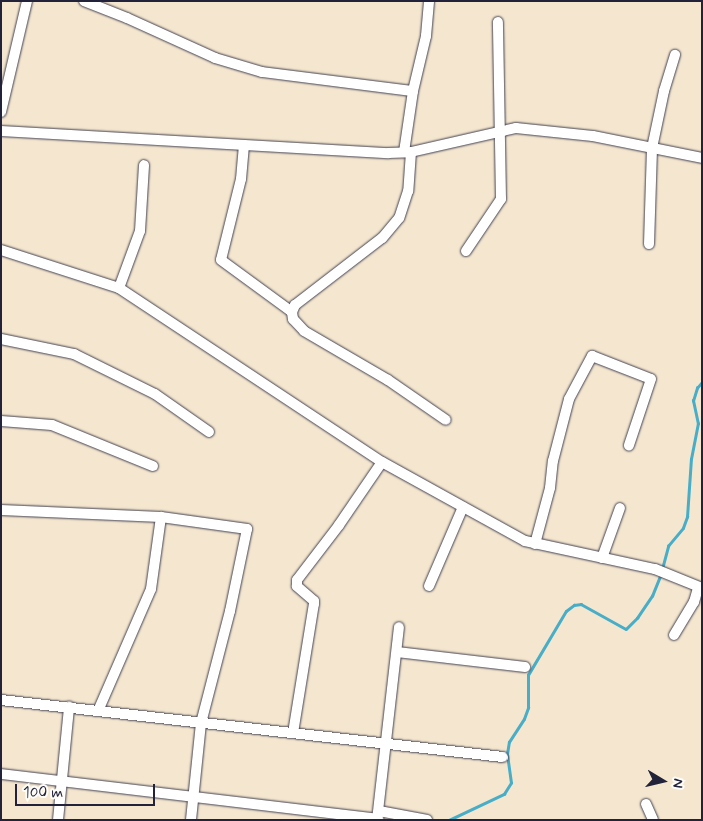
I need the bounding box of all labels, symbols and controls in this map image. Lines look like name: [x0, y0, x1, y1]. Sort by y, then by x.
north arrow: [638, 756, 688, 806]
scale bar: [18, 774, 158, 806]
text: N: [668, 777, 687, 789]
text: 100 m: [23, 783, 63, 803]

